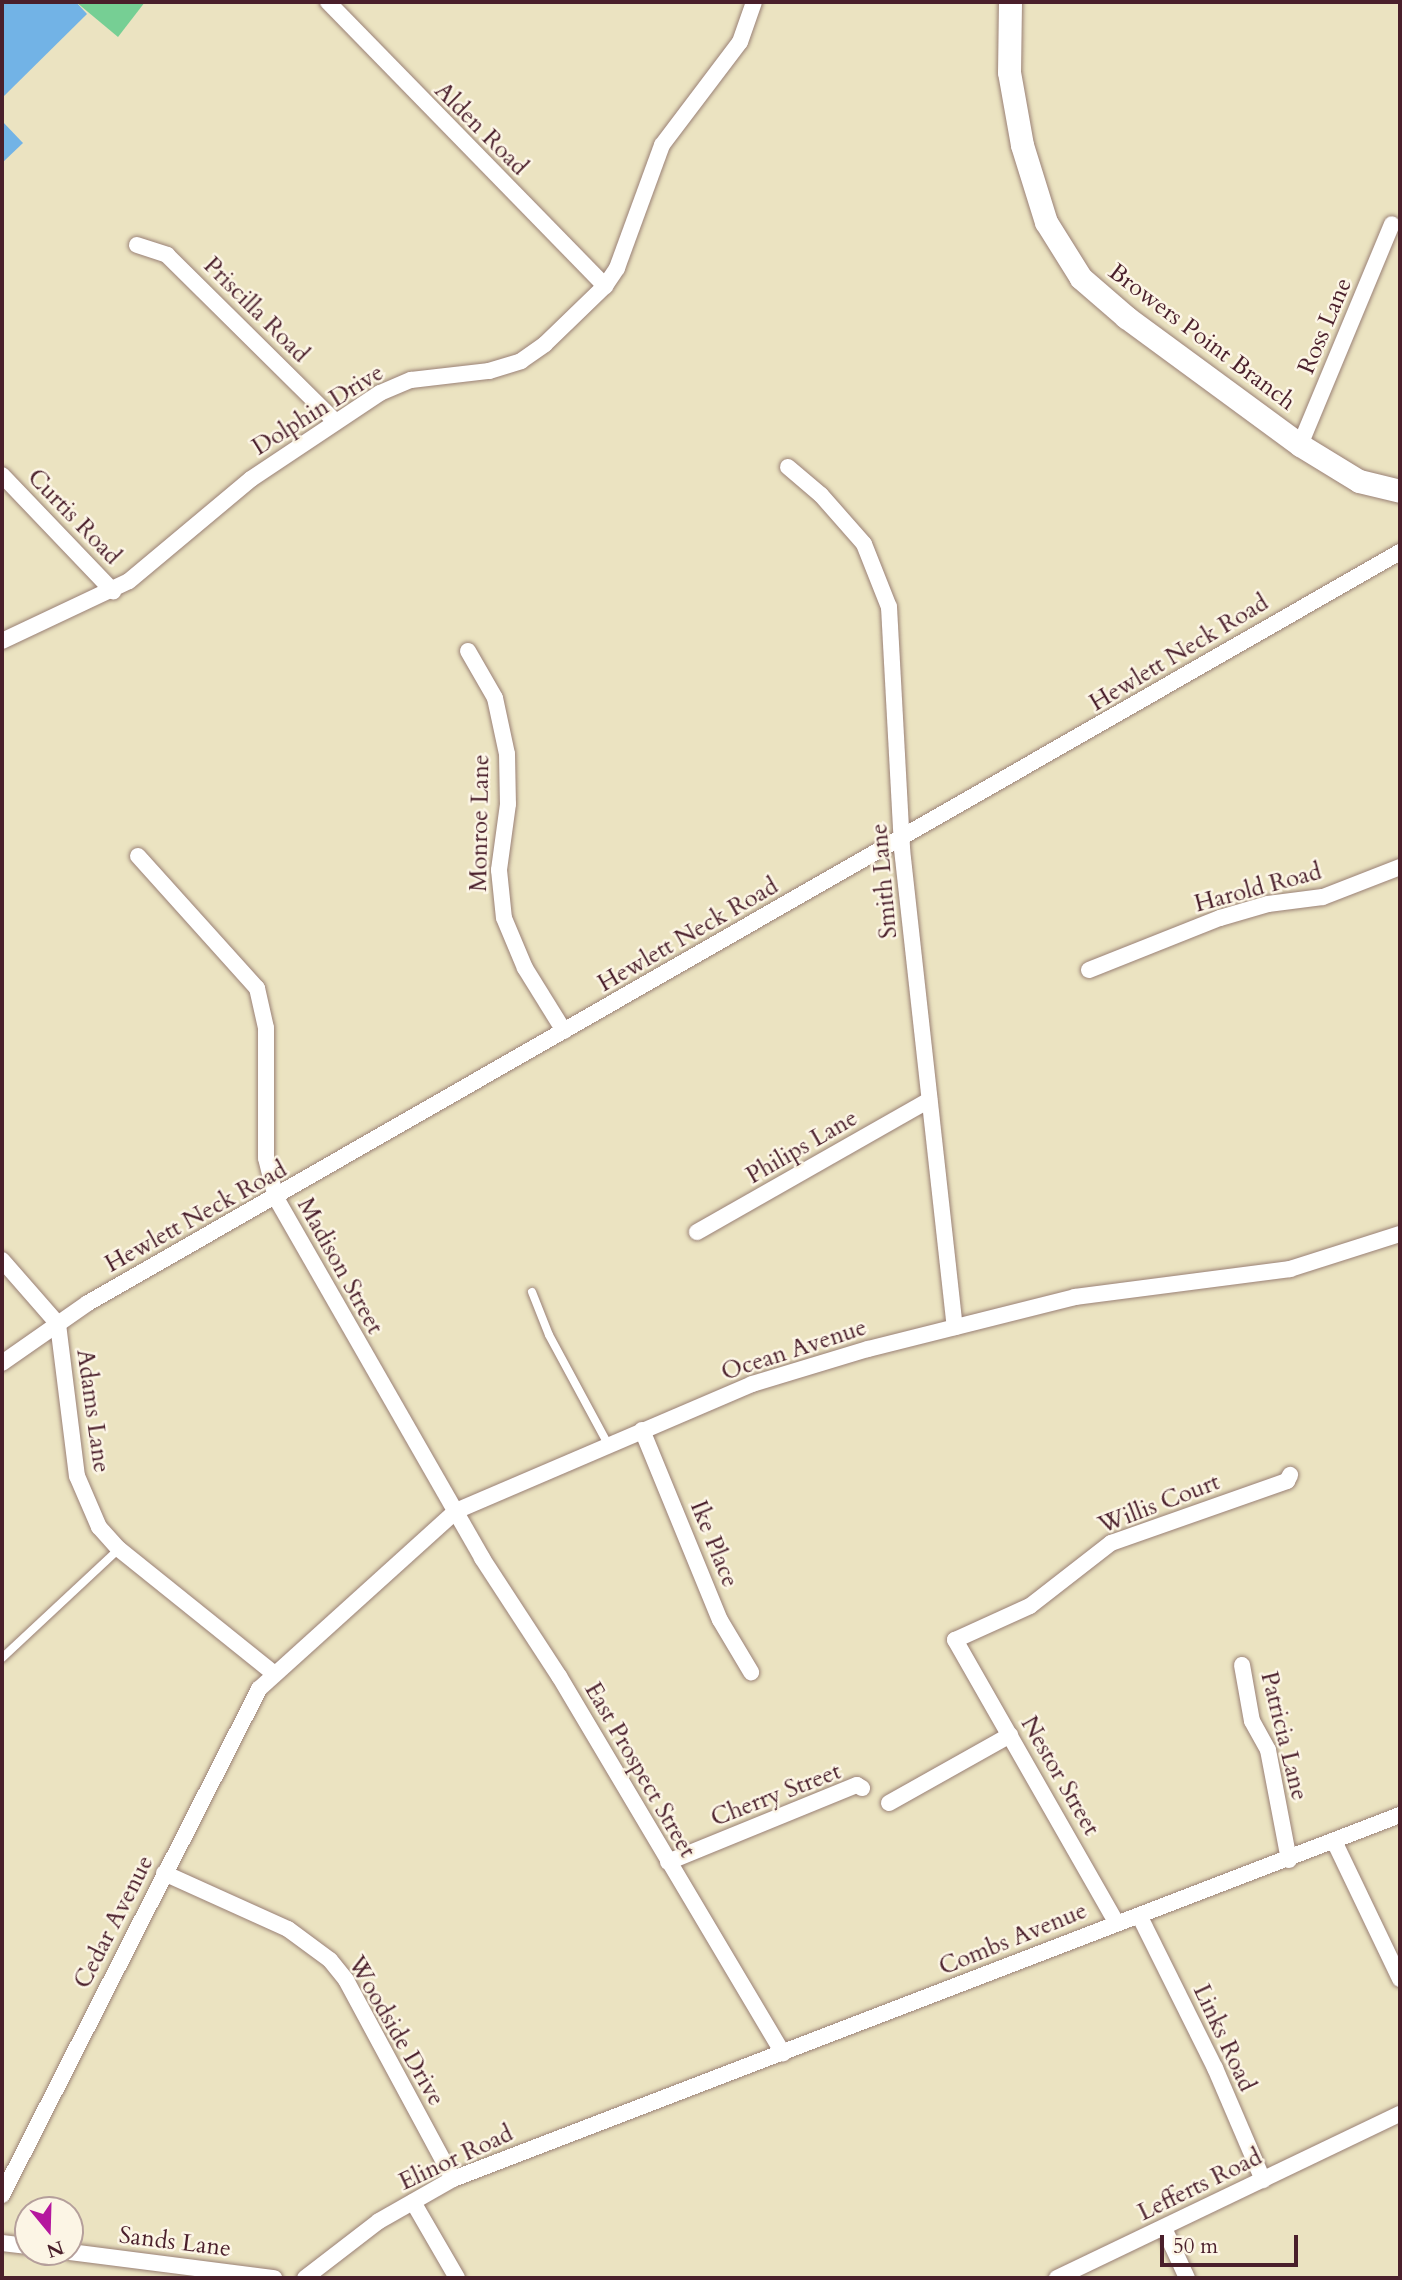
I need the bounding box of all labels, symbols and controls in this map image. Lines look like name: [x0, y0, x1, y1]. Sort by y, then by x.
street label: Alden Road: [429, 77, 533, 181]
street label: Priscilla Road: [197, 251, 315, 369]
street label: Browers Point Branch: [1103, 257, 1301, 417]
street label: Ross Lane: [1292, 274, 1358, 378]
street label: Dolphin Drive: [247, 358, 389, 462]
street label: Curtis Road: [21, 463, 127, 571]
street label: Hewlett Neck Road: [1085, 588, 1273, 718]
street label: Monroe Lane: [464, 754, 496, 892]
street label: Smith Lane: [865, 822, 903, 940]
street label: Harold Road: [1191, 857, 1325, 919]
street label: Hewlett Neck Road: [593, 872, 783, 998]
street label: Philips Lane: [741, 1104, 863, 1190]
street label: Hewlett Neck Road: [100, 1155, 292, 1279]
street label: Madison Street: [291, 1193, 389, 1339]
street label: Ocean Avenue: [718, 1313, 870, 1387]
street label: Adams Lane: [70, 1347, 116, 1475]
street label: Willis Court: [1094, 1468, 1224, 1540]
street label: Ike Place: [684, 1496, 744, 1592]
street label: Patricia Lane: [1254, 1669, 1314, 1803]
street label: East Prospect Street: [578, 1677, 702, 1863]
street label: Nestor Street: [1014, 1711, 1106, 1841]
street label: Cherry Street: [707, 1757, 845, 1833]
street label: Cedar Avenue: [68, 1851, 160, 1993]
street label: Combs Avenue: [935, 1896, 1091, 1982]
street label: Woodside Drive: [341, 1951, 451, 2111]
street label: Links Road: [1187, 1980, 1261, 2096]
street label: Elinor Road: [395, 2119, 517, 2197]
street label: Lefferts Road: [1133, 2143, 1267, 2227]
north arrow: [14, 2196, 84, 2266]
scale bar: [1164, 2220, 1302, 2264]
street label: Sands Lane: [117, 2221, 233, 2263]
text: 50 m: [1173, 2232, 1218, 2261]
text: N: [43, 2234, 67, 2264]

